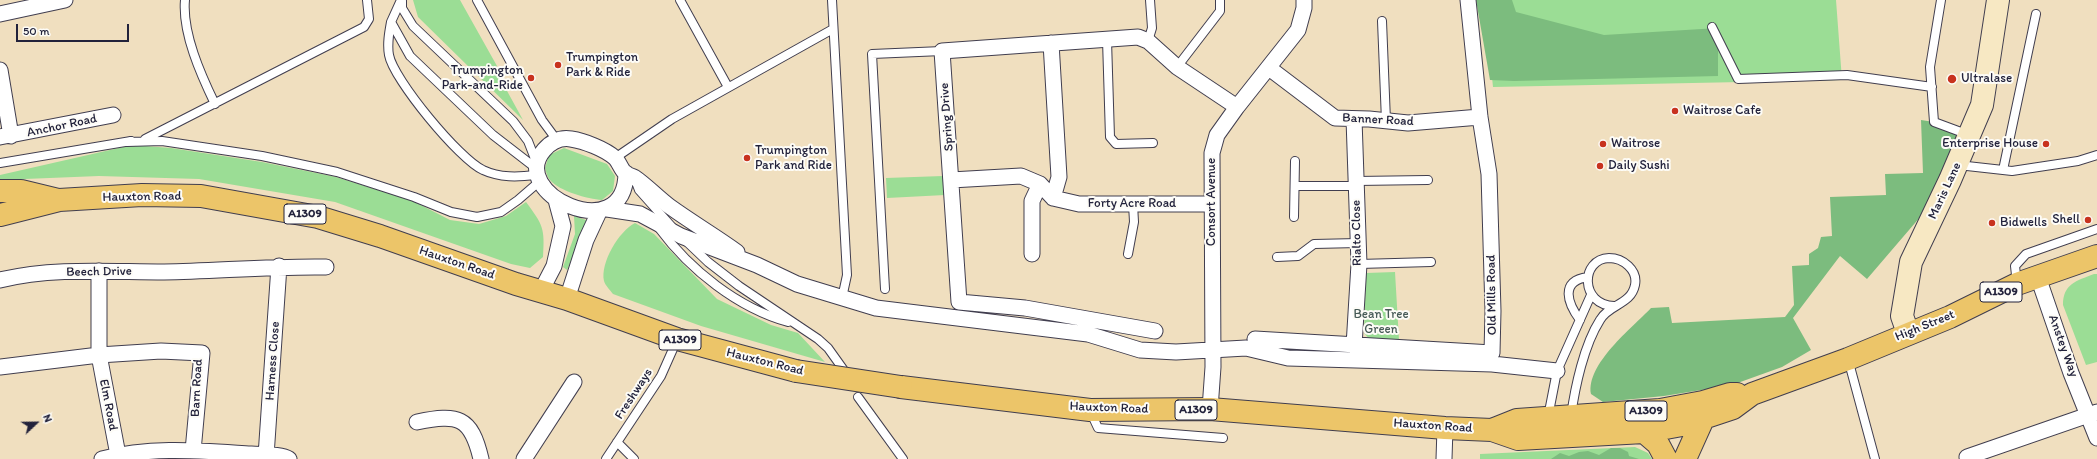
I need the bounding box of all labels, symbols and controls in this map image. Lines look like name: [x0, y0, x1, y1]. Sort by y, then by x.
scale bar: [18, 16, 131, 42]
text: 50 m: [23, 24, 49, 38]
place label: Trumpington Park & Ride: [566, 50, 638, 81]
marker: Trumpington Park & Ride: [553, 60, 563, 70]
place label: Trumpington Park-and-Ride: [442, 63, 523, 94]
place label: Ultralase: [1961, 71, 2012, 87]
marker: Trumpington Park-and-Ride: [526, 73, 536, 83]
marker: Ultralase: [1946, 73, 1958, 85]
street label: Spring Drive: [937, 82, 957, 152]
place label: Waitrose Cafe: [1683, 103, 1761, 119]
marker: Waitrose Cafe: [1670, 106, 1680, 116]
street label: Banner Road: [1342, 110, 1414, 130]
street label: Anchor Road: [26, 111, 98, 141]
place label: Waitrose: [1611, 136, 1660, 152]
place label: Enterprise House: [1942, 136, 2038, 152]
marker: Waitrose: [1598, 139, 1608, 149]
marker: Enterprise House: [2041, 139, 2051, 149]
place label: Trumpington Park and Ride: [755, 143, 832, 174]
marker: Trumpington Park and Ride: [742, 153, 752, 163]
street label: Consort Avenue: [1204, 158, 1220, 246]
place label: Daily Sushi: [1608, 158, 1670, 174]
street label: Maris Lane: [1925, 160, 1965, 222]
marker: Daily Sushi: [1595, 161, 1605, 171]
street label: Hauxton Road: [102, 189, 182, 205]
street label: Forty Acre Road: [1088, 196, 1176, 212]
street label: Rialto Close: [1349, 200, 1365, 266]
road number: A1309: [284, 204, 326, 224]
place label: Shell: [2052, 212, 2080, 228]
place label: Bidwells: [2000, 215, 2047, 231]
marker: Shell: [2083, 215, 2093, 225]
marker: Bidwells: [1987, 218, 1997, 228]
street label: Hauxton Road: [417, 243, 497, 283]
street label: Old Mills Road: [1483, 255, 1501, 335]
street label: Beech Drive: [66, 264, 132, 280]
road number: A1309: [1980, 282, 2022, 302]
park label: Bean Tree Green: [1353, 307, 1409, 338]
street label: High Street: [1893, 307, 1957, 345]
street label: Anstey Way: [2045, 313, 2081, 379]
street label: Harness Close: [262, 321, 284, 401]
road number: A1309: [659, 330, 701, 350]
street label: Hauxton Road: [725, 345, 805, 379]
street label: Barn Road: [188, 359, 206, 417]
street label: Freshways: [612, 366, 656, 422]
street label: Elm Road: [95, 378, 121, 432]
street label: Hauxton Road: [1069, 399, 1149, 417]
road number: A1309: [1175, 400, 1217, 420]
road number: A1309: [1625, 401, 1667, 421]
north arrow: [16, 403, 56, 443]
text: N: [40, 412, 55, 424]
street label: Hauxton Road: [1393, 415, 1473, 437]

